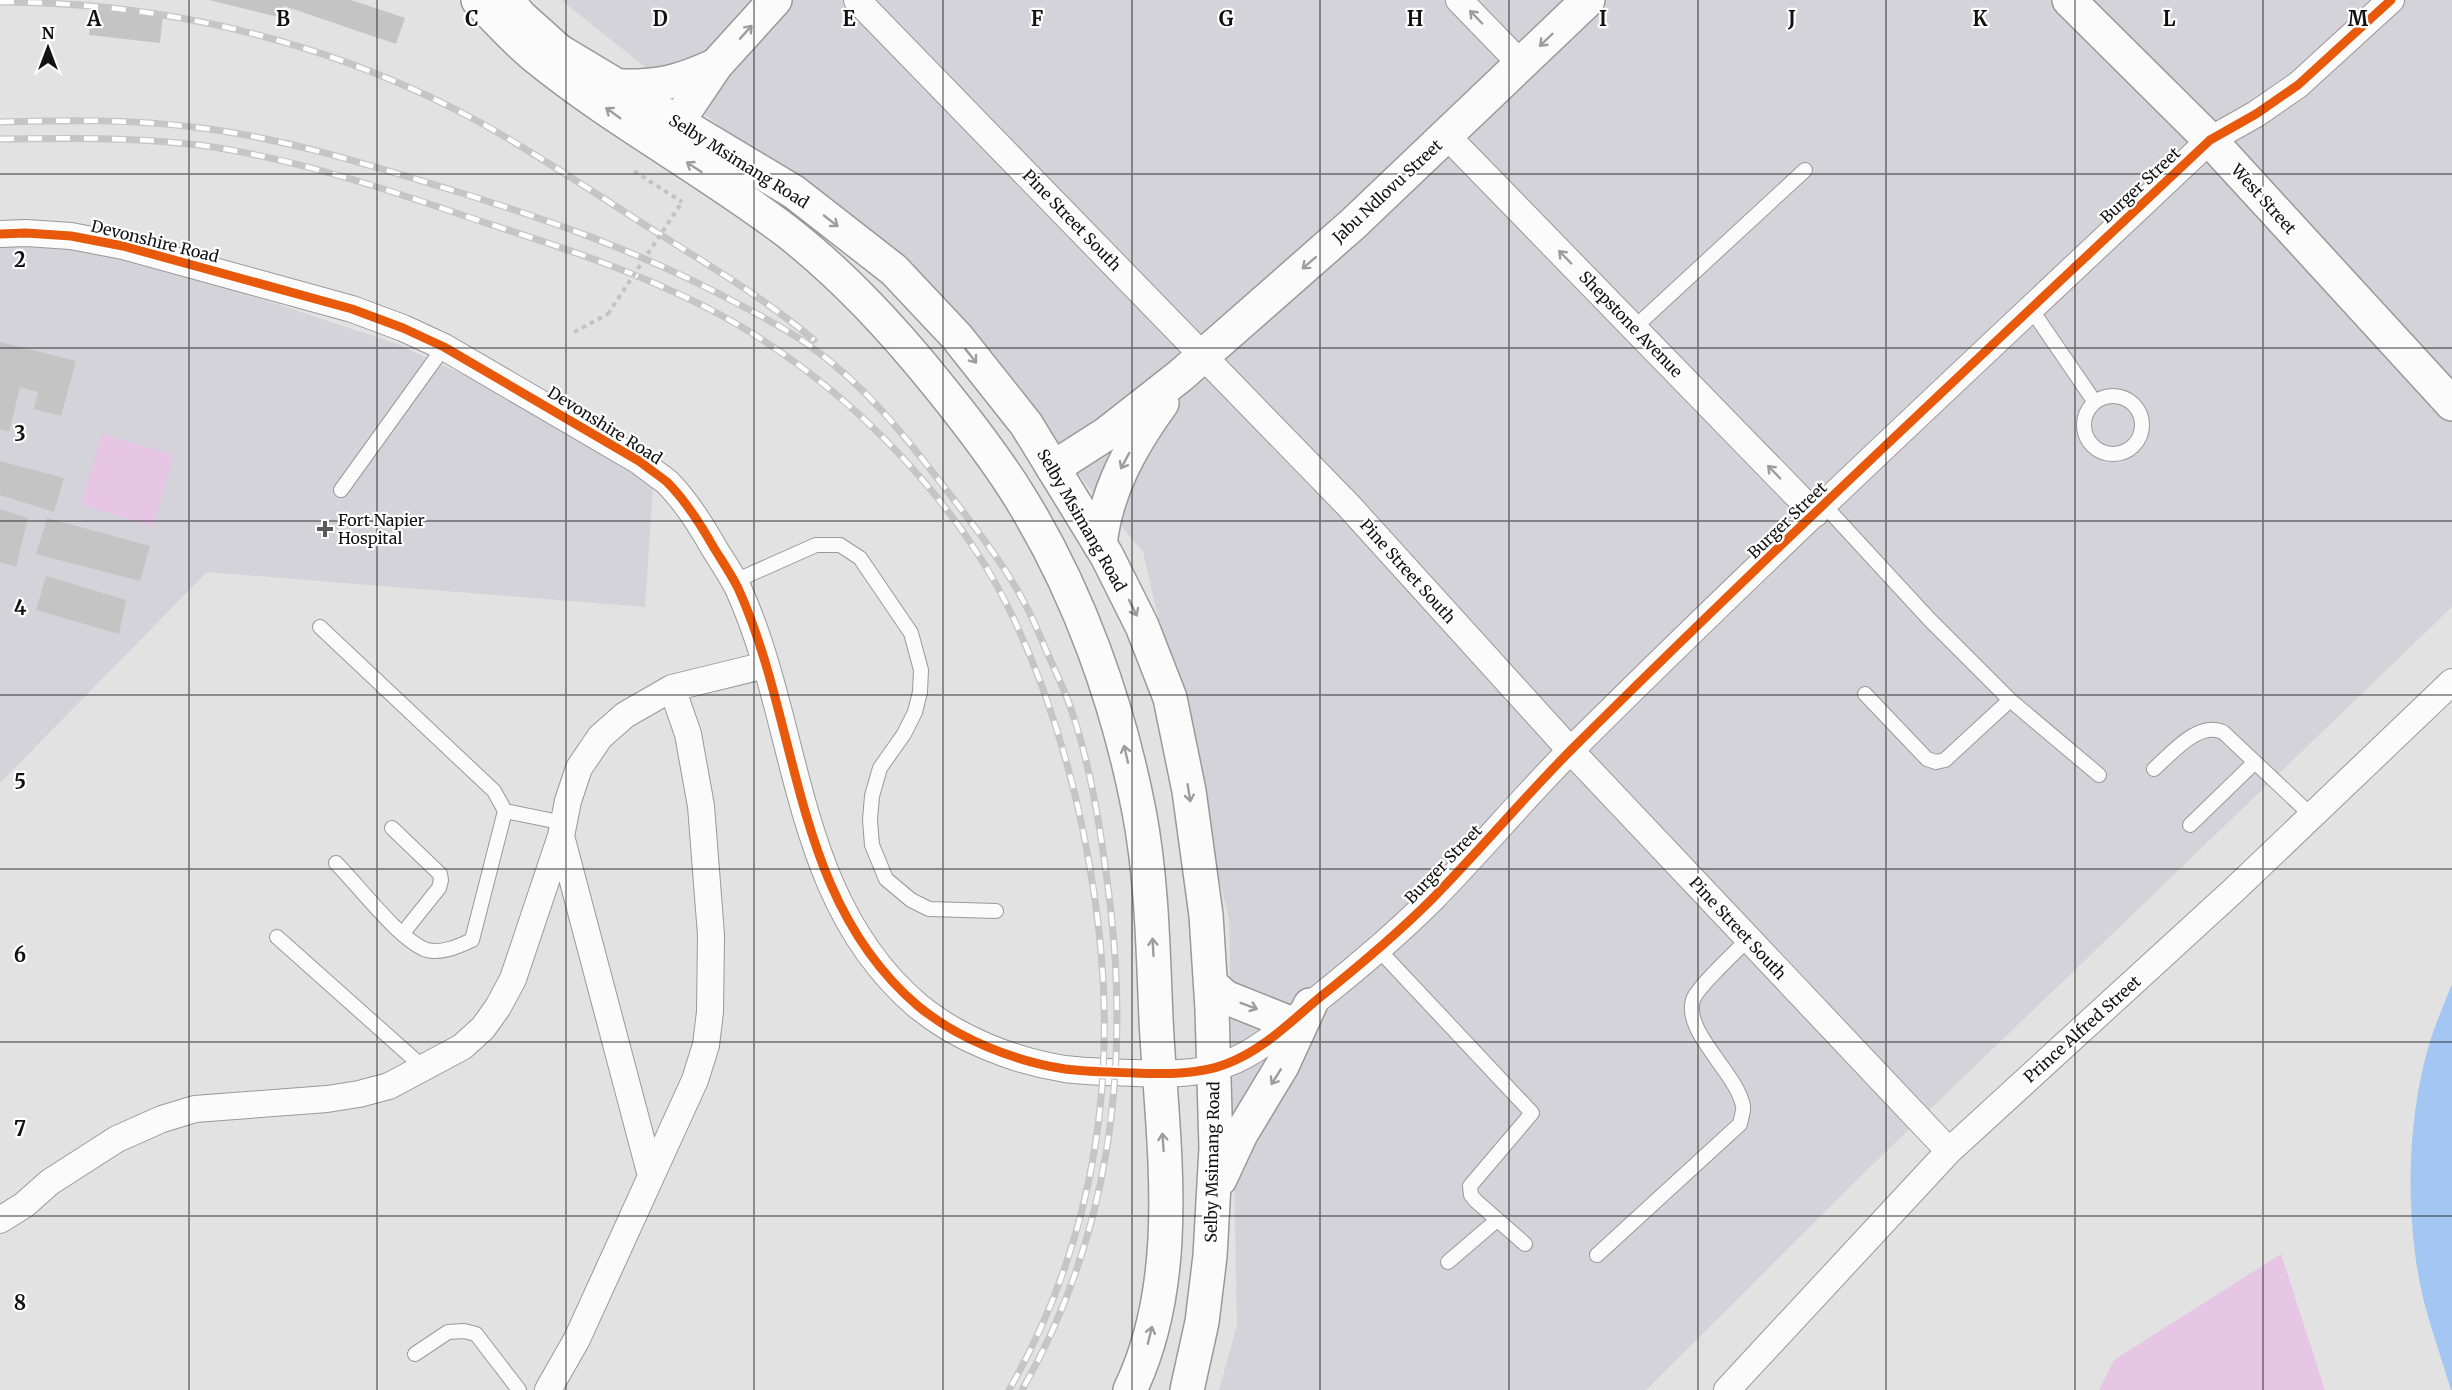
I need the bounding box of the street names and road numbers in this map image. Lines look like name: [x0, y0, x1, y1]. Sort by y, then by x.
street label: Selby Msimang Road: [665, 110, 813, 212]
street label: Jabu Ndlovu Street: [1327, 135, 1447, 248]
street label: Burger Street: [2096, 142, 2185, 227]
street label: West Street: [2227, 159, 2301, 239]
street label: Pine Street South: [1018, 165, 1126, 275]
street label: Devonshire Road: [89, 215, 221, 267]
street label: Shepstone Avenue: [1575, 267, 1687, 381]
street label: Devonshire Road: [544, 382, 666, 468]
street label: Selby Msimang Road: [1033, 445, 1131, 595]
street label: Burger Street: [1743, 477, 1831, 563]
street label: Pine Street South: [1356, 515, 1460, 628]
street label: Burger Street: [1400, 820, 1486, 908]
street label: Pine Street South: [1685, 872, 1791, 984]
street label: Prince Alfred Street: [2019, 971, 2145, 1087]
street label: Selby Msimang Road: [1201, 1081, 1223, 1243]

